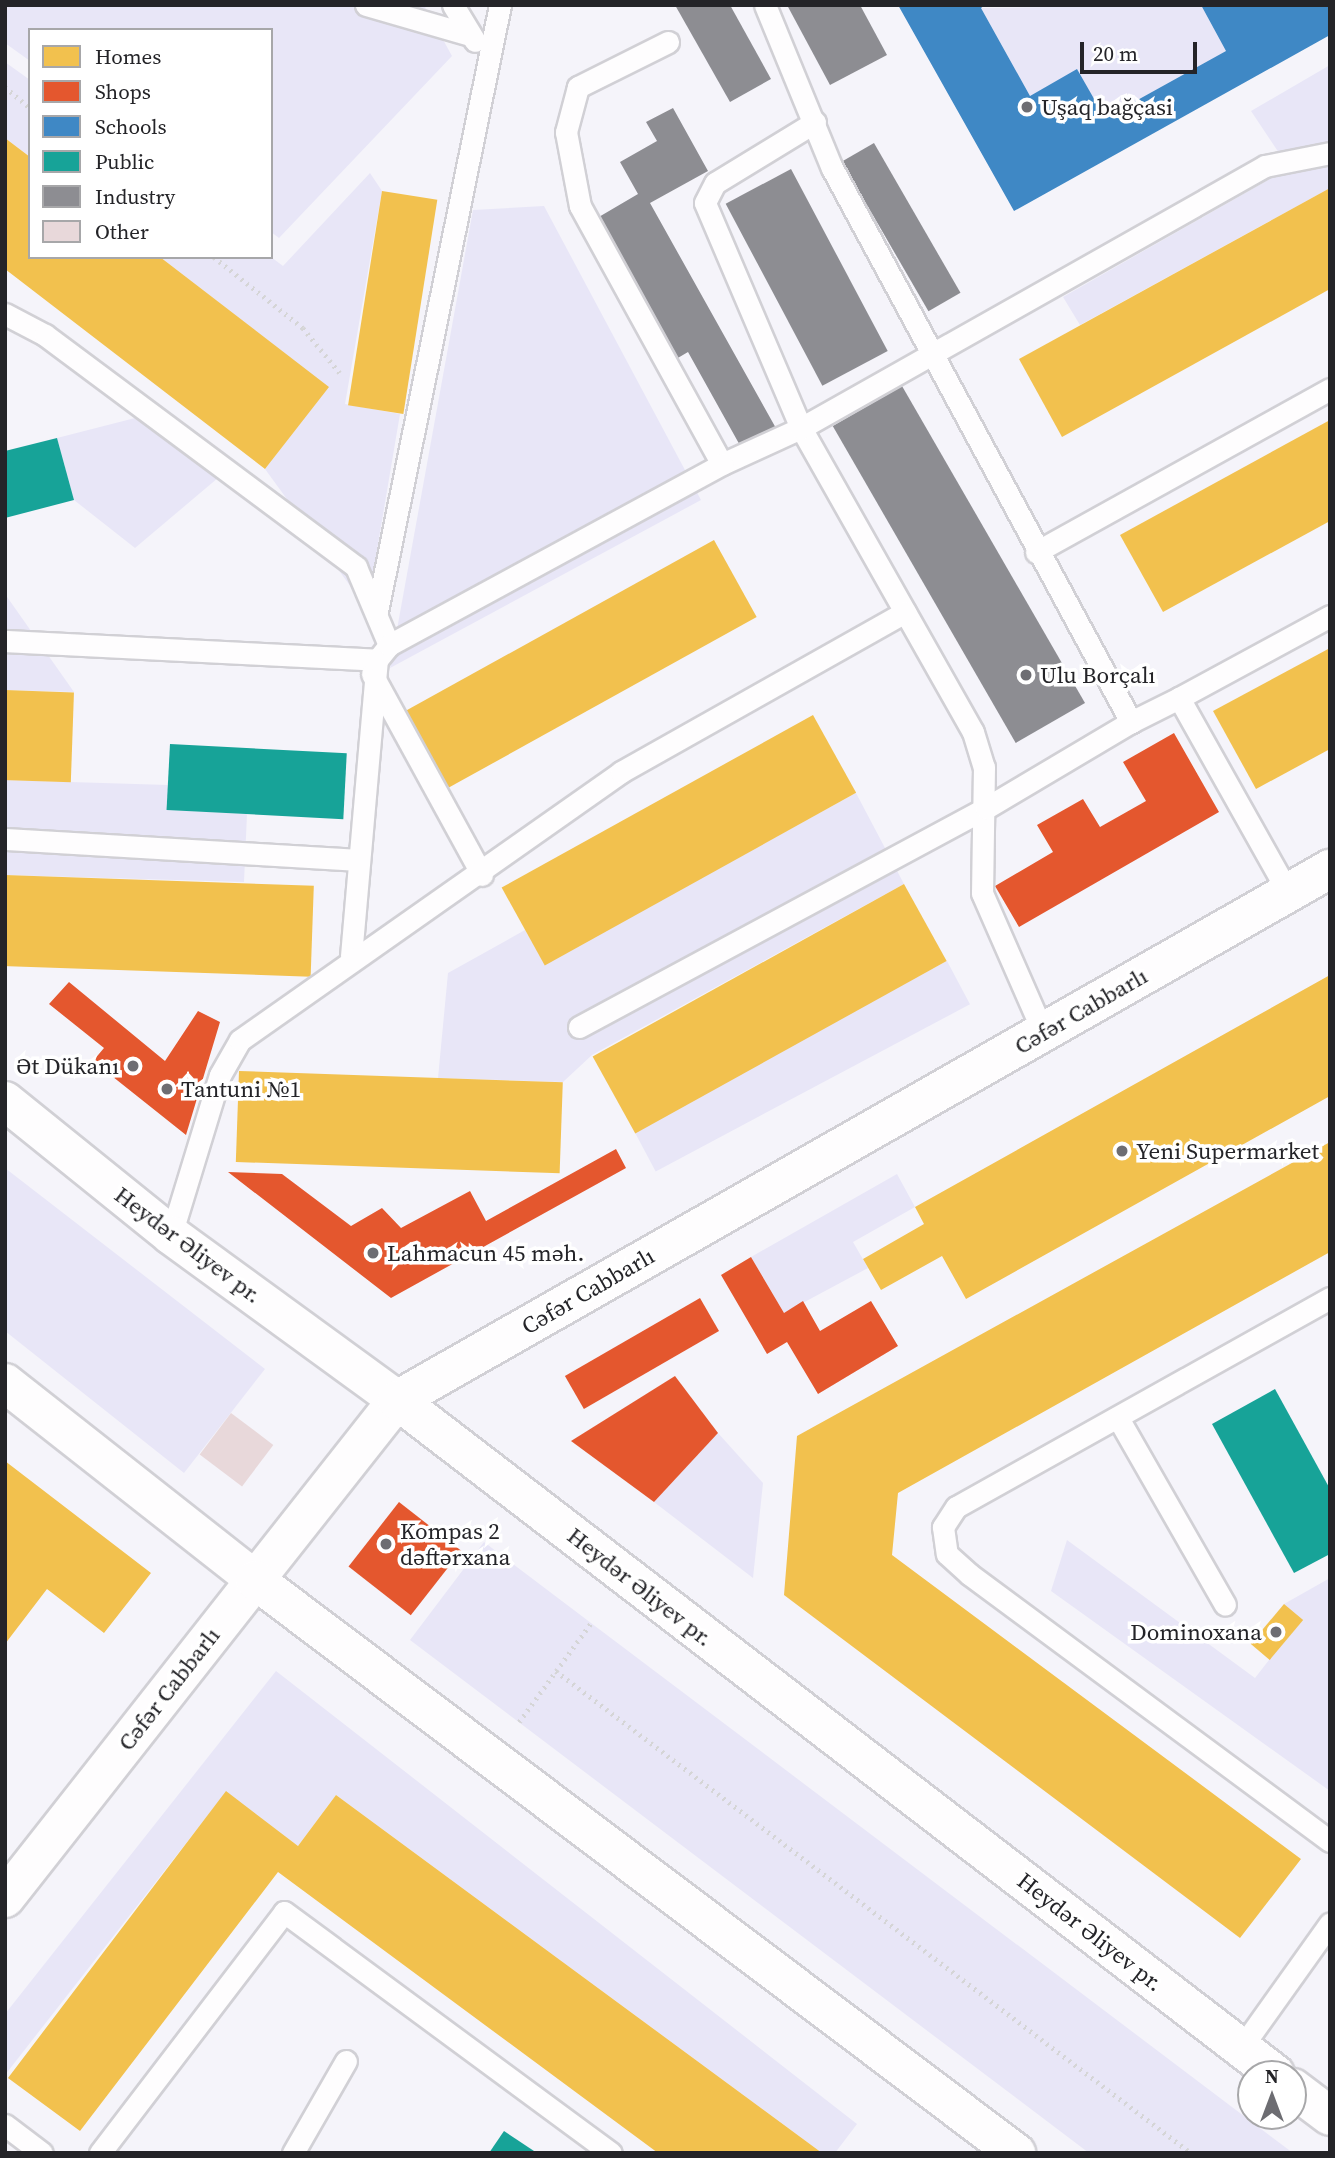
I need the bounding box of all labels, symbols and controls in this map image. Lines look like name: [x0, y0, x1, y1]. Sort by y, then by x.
legend: [28, 28, 273, 259]
scale bar: [1083, 28, 1200, 72]
text: 20 m: [1093, 39, 1138, 68]
text: Homes: [95, 42, 161, 71]
text: Shops: [95, 77, 151, 106]
place label: Uşaq bağçasi: [1041, 93, 1173, 121]
marker: Uşaq bağçasi: [1019, 99, 1035, 115]
text: Schools: [95, 112, 167, 141]
text: Public: [95, 147, 154, 176]
text: Industry: [95, 182, 175, 211]
text: Other: [95, 217, 149, 246]
place label: Ulu Borçalı: [1040, 661, 1155, 689]
marker: Ulu Borçalı: [1018, 667, 1034, 683]
street label: Cəfər Cabbarlı: [1010, 962, 1152, 1060]
place label: Әt Dükanı: [16, 1052, 119, 1080]
marker: Әt Dükanı: [125, 1058, 141, 1074]
place label: Tantuni №1: [181, 1075, 301, 1103]
marker: Tantuni №1: [159, 1081, 175, 1097]
place label: Yeni Supermarket: [1136, 1137, 1319, 1165]
marker: Yeni Supermarket: [1114, 1143, 1130, 1159]
street label: Heydər Əliyev pr.: [109, 1181, 267, 1309]
place label: Lahmacun 45 mәh.: [387, 1239, 584, 1267]
street label: Cəfər Cabbarlı: [517, 1242, 659, 1340]
marker: Lahmacun 45 mәh.: [365, 1245, 381, 1261]
place label: Kompas 2 dəftərxana: [400, 1517, 510, 1571]
street label: Heydər Əliyev pr.: [562, 1522, 718, 1652]
marker: Kompas 2 dəftərxana: [378, 1536, 394, 1552]
place label: Dominoxana: [1130, 1618, 1262, 1646]
street label: Cəfər Cabbarlı: [112, 1622, 226, 1756]
marker: Dominoxana: [1268, 1624, 1284, 1640]
street label: Heydər Əliyev pr.: [1012, 1867, 1168, 1997]
north arrow: [1237, 2060, 1307, 2130]
text: N: [1265, 2063, 1279, 2089]

